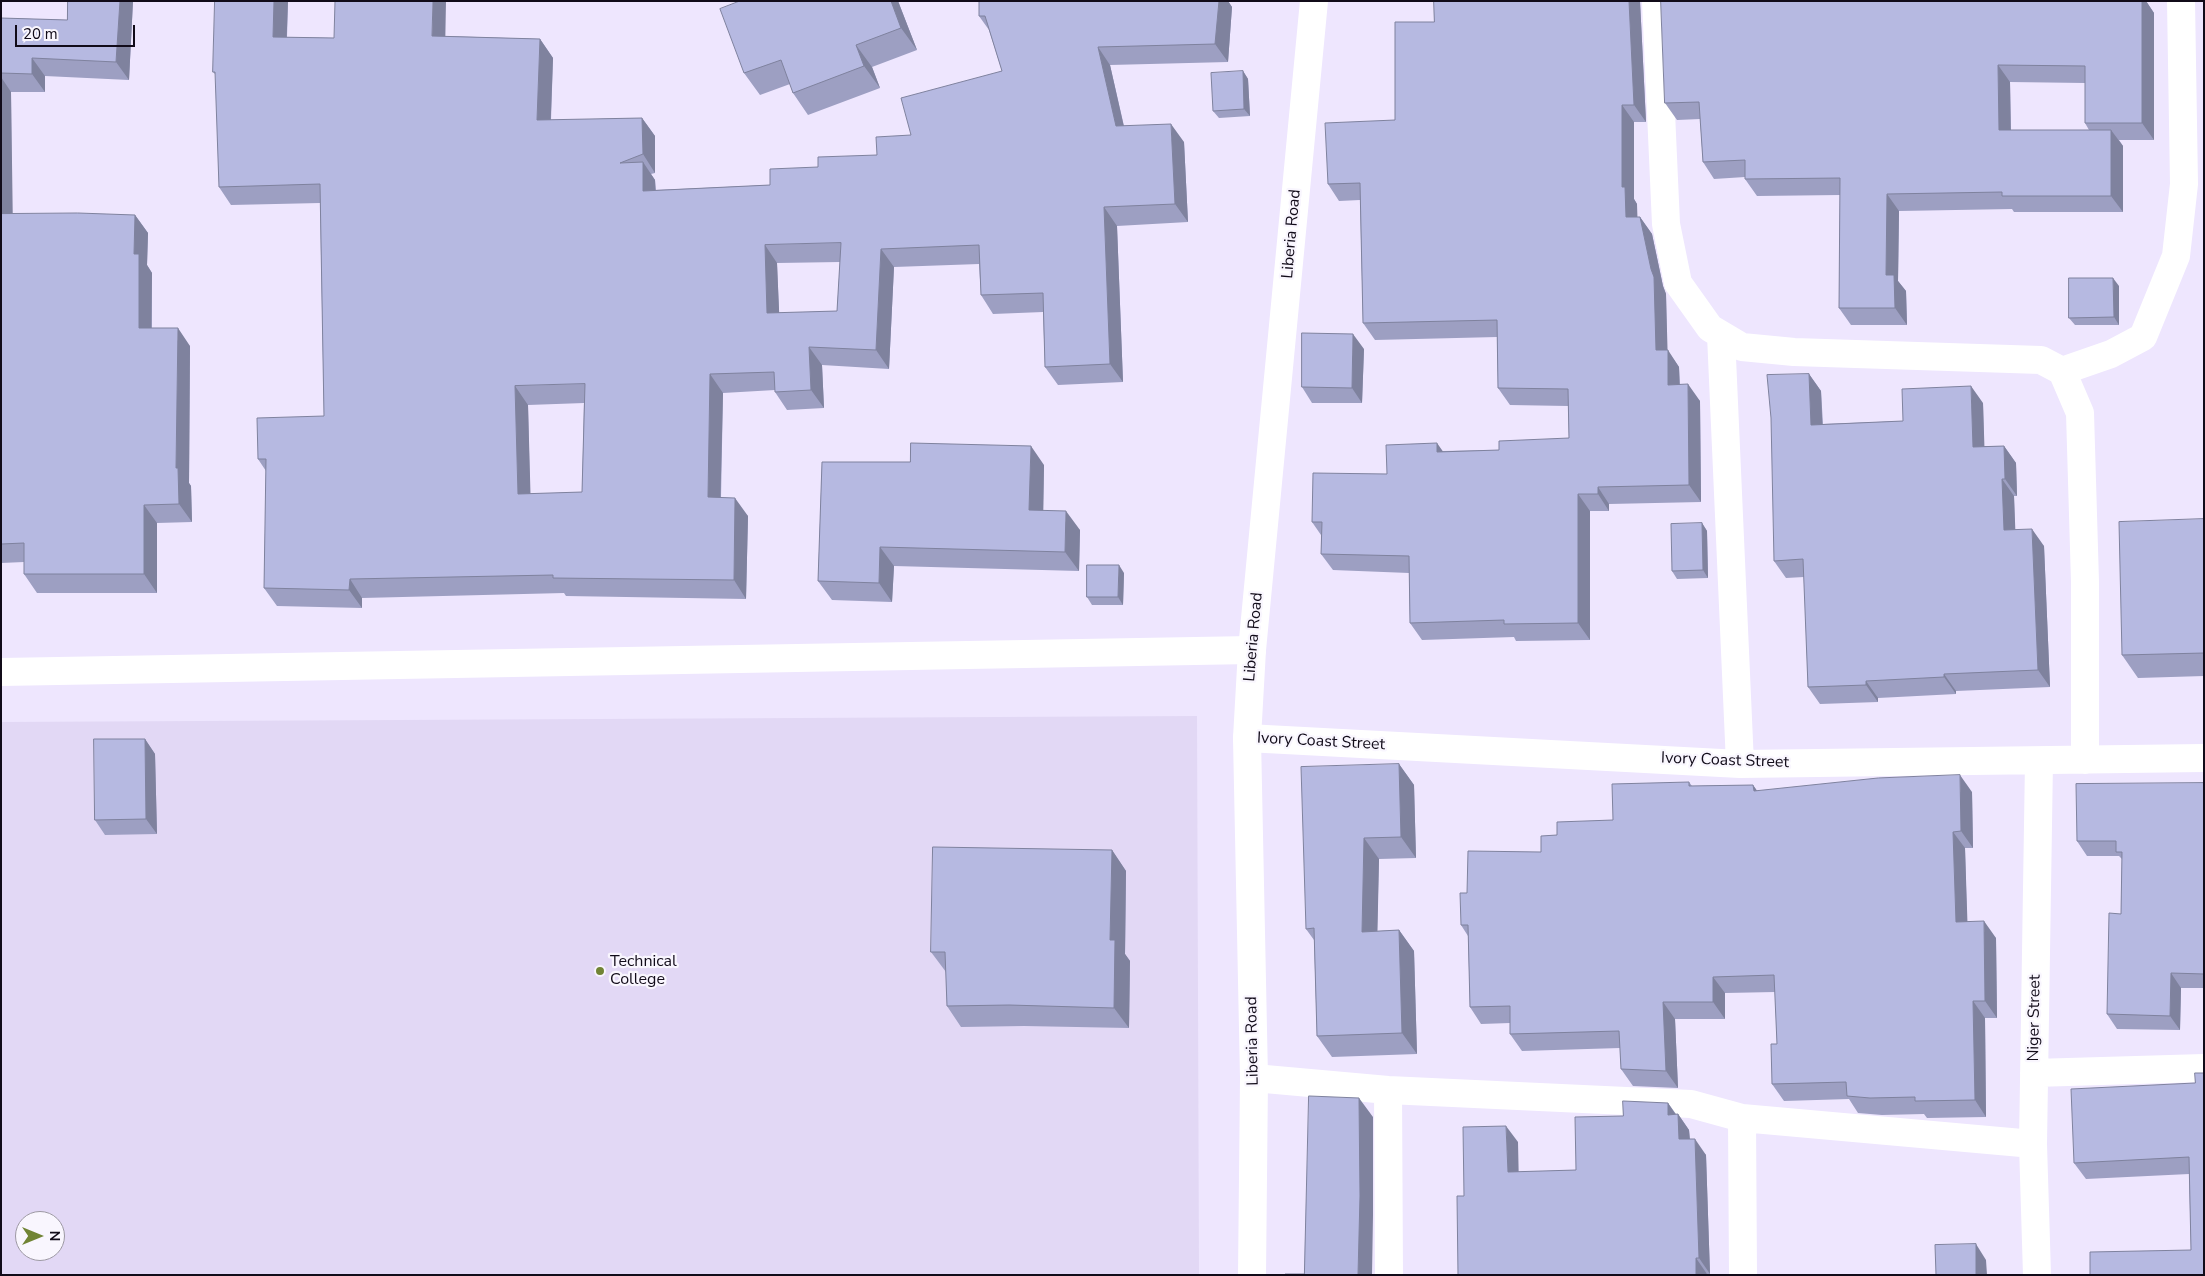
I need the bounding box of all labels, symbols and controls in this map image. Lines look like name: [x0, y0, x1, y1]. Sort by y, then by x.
scale bar: [18, 15, 138, 47]
text: 20 m: [23, 24, 58, 44]
street label: Liberia Road: [1279, 189, 1305, 279]
street label: Liberia Road: [1241, 592, 1267, 682]
street label: Ivory Coast Street: [1256, 729, 1386, 755]
street label: Ivory Coast Street: [1661, 749, 1789, 773]
place label: Technical College: [610, 952, 677, 990]
marker: Technical College: [594, 965, 606, 977]
street label: Niger Street: [2025, 974, 2045, 1062]
street label: Liberia Road: [1243, 996, 1263, 1086]
north arrow: [15, 1211, 65, 1261]
text: N: [45, 1231, 64, 1241]

